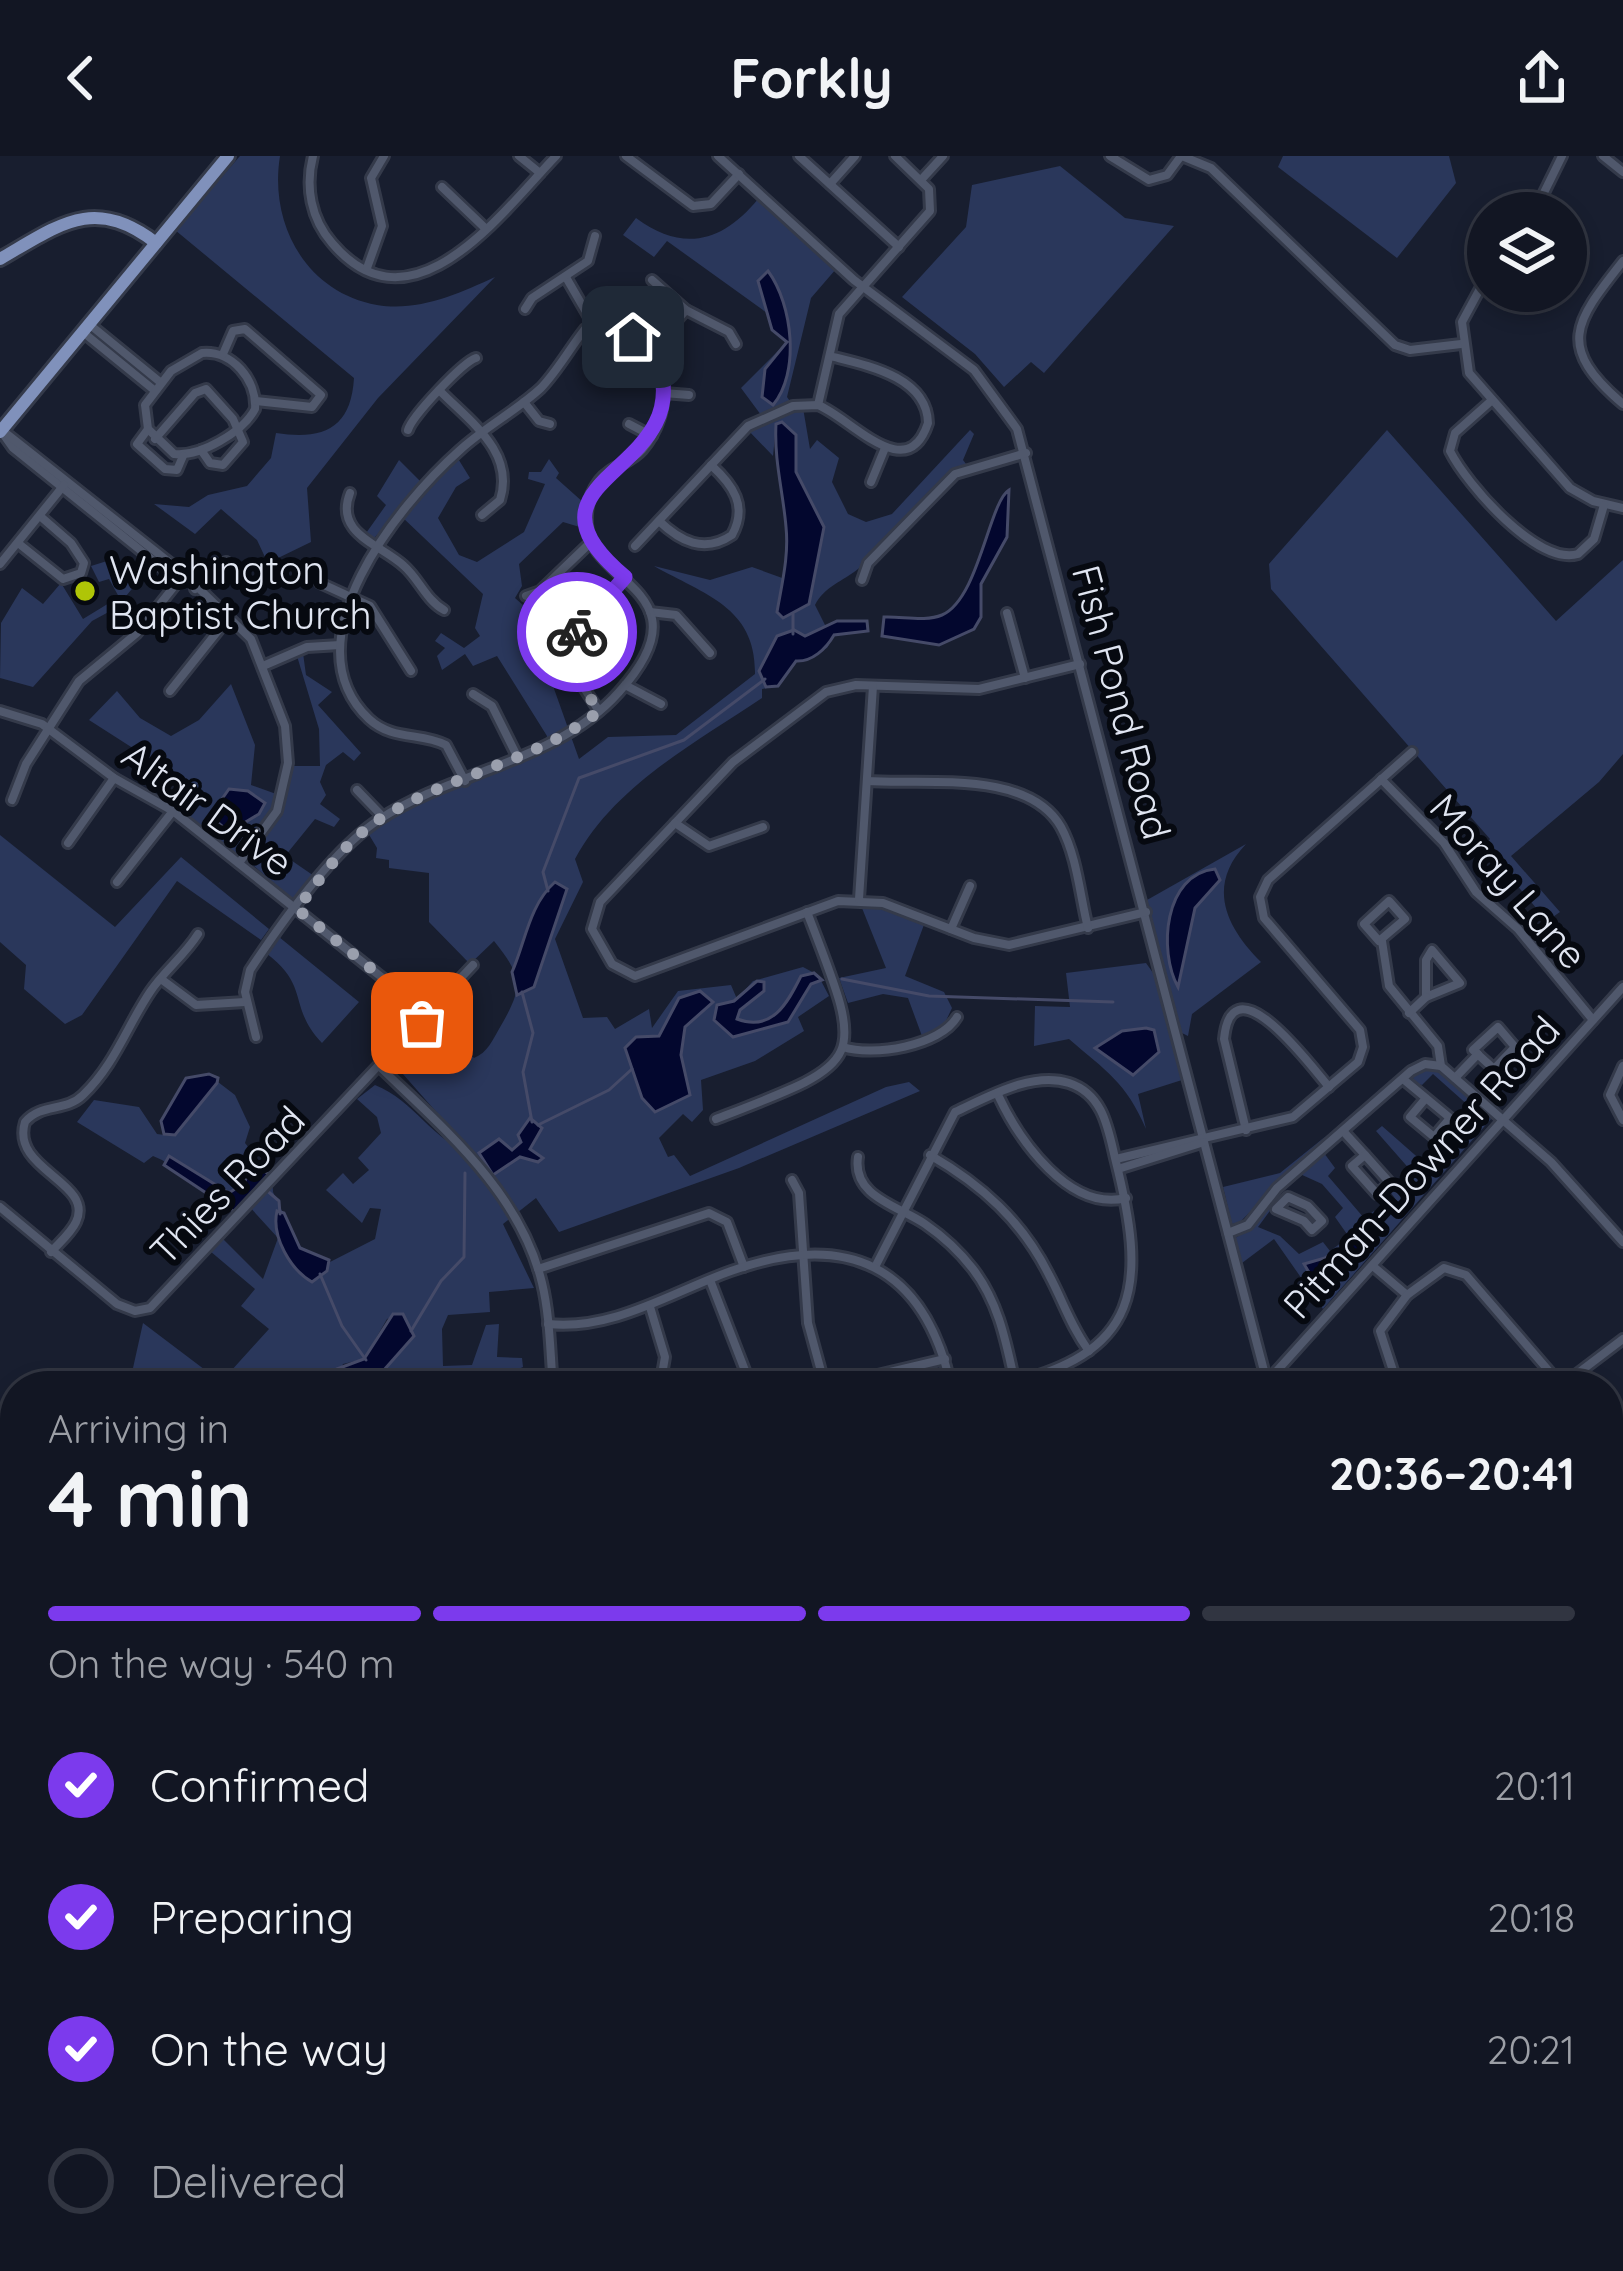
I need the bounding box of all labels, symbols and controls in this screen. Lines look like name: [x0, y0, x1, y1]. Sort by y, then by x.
text: Forkly: [730, 44, 893, 112]
icon: back: [48, 45, 114, 111]
icon: share: [1509, 45, 1575, 111]
map controls: [1467, 192, 1587, 312]
button: layers: [1467, 192, 1587, 312]
pin: [582, 286, 684, 388]
icon: home: [600, 304, 666, 370]
place label: Washington Baptist Church: [109, 545, 372, 639]
street label: Fish Pond Road: [1062, 560, 1182, 844]
courier: [517, 572, 637, 692]
marker: Washington Baptist Church: [72, 578, 98, 604]
icon: bike: [544, 599, 610, 665]
street label: Altair Drive: [113, 730, 303, 886]
street label: Moray Lane: [1420, 784, 1598, 978]
pin: [371, 972, 473, 1074]
icon: bag: [389, 990, 455, 1056]
street label: Pitman-Downer Road: [1272, 1006, 1570, 1328]
street label: Thies Road: [139, 1095, 315, 1275]
text: Arriving in: [48, 1404, 229, 1453]
text: 20:36–20:41: [1329, 1445, 1575, 1501]
text: 4 min: [48, 1449, 253, 1547]
text: On the way · 540 m: [48, 1639, 395, 1688]
icon: check: [48, 1752, 114, 1818]
text: Confirmed: [150, 1757, 369, 1813]
text: 20:11: [1494, 1761, 1575, 1810]
icon: check: [48, 1884, 114, 1950]
text: Preparing: [150, 1889, 354, 1945]
text: 20:18: [1487, 1893, 1575, 1942]
icon: check: [48, 2016, 114, 2082]
text: On the way: [150, 2021, 388, 2077]
text: 20:21: [1487, 2025, 1575, 2074]
text: Delivered: [150, 2153, 346, 2209]

